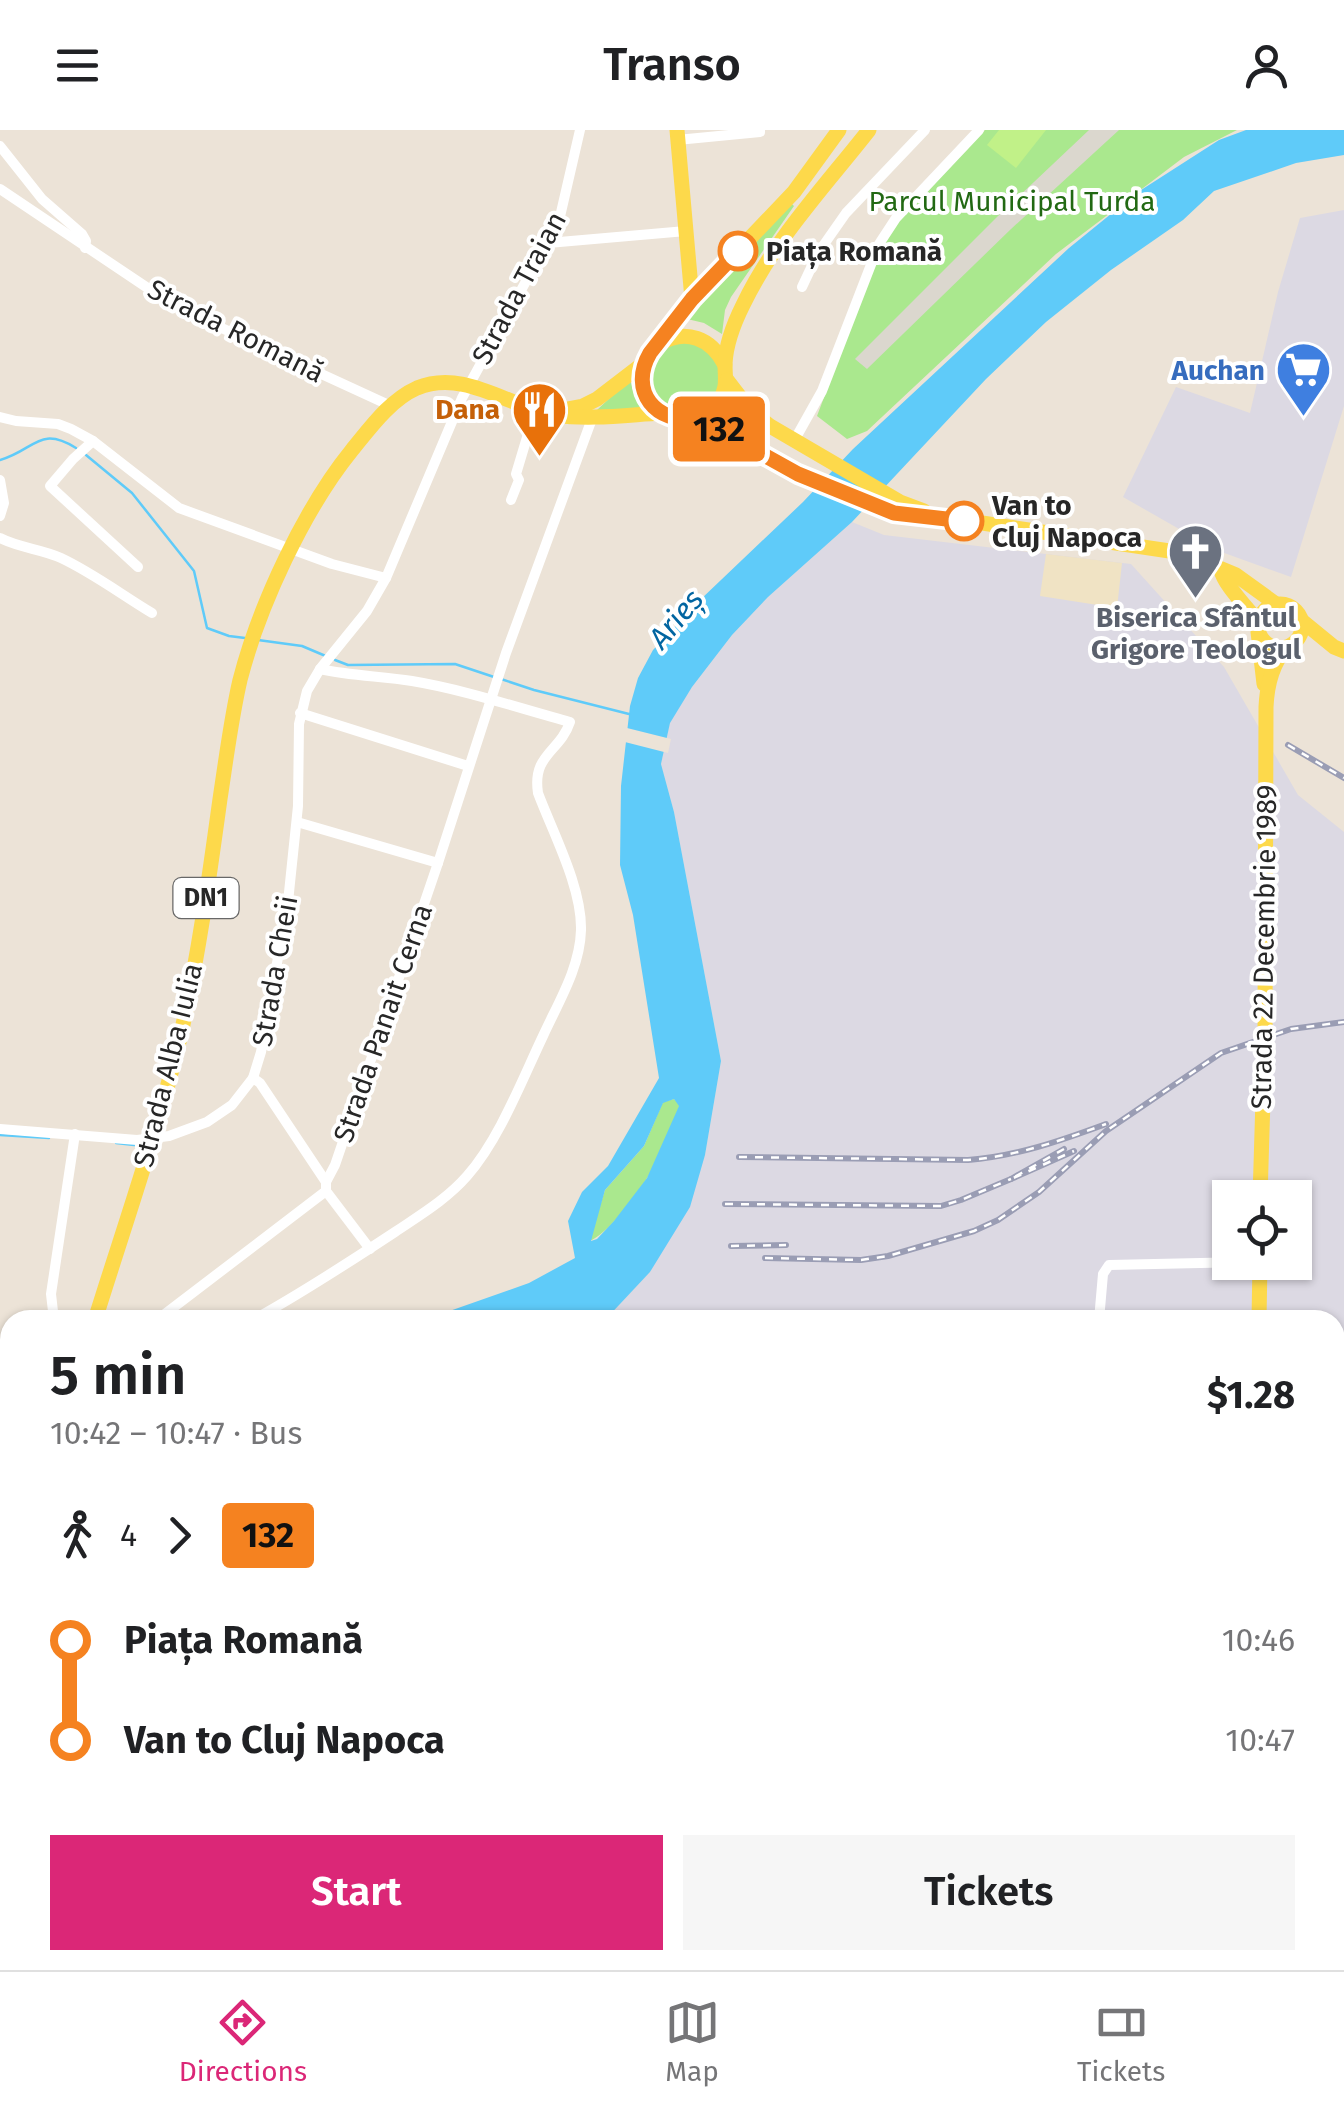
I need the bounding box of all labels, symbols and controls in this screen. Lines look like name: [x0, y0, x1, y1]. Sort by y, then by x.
icon: menu: [50, 38, 105, 93]
text: Transo: [603, 38, 741, 92]
icon: person: [1239, 38, 1294, 93]
park label: Parcul Municipal Turda: [868, 185, 1156, 218]
street label: Strada Traian: [465, 206, 573, 370]
marker: Piața Romană: [719, 232, 757, 270]
place label: Piața Romană: [766, 235, 942, 270]
street label: Strada Romană: [142, 272, 330, 390]
supermarket icon: Auchan: [1274, 340, 1334, 419]
place label: Auchan: [1170, 354, 1265, 387]
restaurant icon: Dana: [509, 379, 569, 458]
place label: Dana: [435, 393, 500, 426]
line badge: 132: [662, 396, 776, 462]
text: 132: [693, 408, 745, 450]
place label: Van to Cluj Napoca: [991, 489, 1142, 554]
marker: Van to Cluj Napoca: [945, 502, 983, 540]
church icon: Biserica Sfântul Grigore Teologul: [1166, 521, 1226, 600]
water label: Arieș: [640, 582, 712, 657]
place label: Biserica Sfântul Grigore Teologul: [1091, 601, 1302, 666]
street label: Strada 22 Decembrie 1989: [1245, 784, 1283, 1110]
road number: DN1: [174, 878, 238, 918]
street label: Strada Cheii: [245, 893, 305, 1049]
street label: Strada Panait Cerna: [327, 900, 439, 1146]
street label: Strada Alba Iulia: [127, 960, 209, 1170]
map controls: [1212, 1180, 1312, 1280]
button: locate: [1212, 1180, 1312, 1280]
text: 5 min: [50, 1343, 186, 1409]
text: $1.28: [1207, 1372, 1295, 1418]
text: 10:42 – 10:47 · Bus: [50, 1414, 302, 1452]
icon: walk: [50, 1508, 105, 1563]
icon: forward: [152, 1508, 207, 1563]
text: 132: [242, 1514, 294, 1556]
text: 4: [120, 1516, 137, 1554]
text: Piața Romană: [124, 1617, 363, 1663]
text: 10:46: [1222, 1621, 1295, 1659]
text: Van to Cluj Napoca: [124, 1717, 445, 1763]
text: 10:47: [1225, 1721, 1295, 1759]
button: Start: [50, 1835, 663, 1950]
button: Tickets: [683, 1835, 1295, 1950]
tab: Directions: [179, 1995, 307, 2088]
tab: Map: [665, 1995, 720, 2088]
tab: Tickets: [1077, 1995, 1165, 2088]

